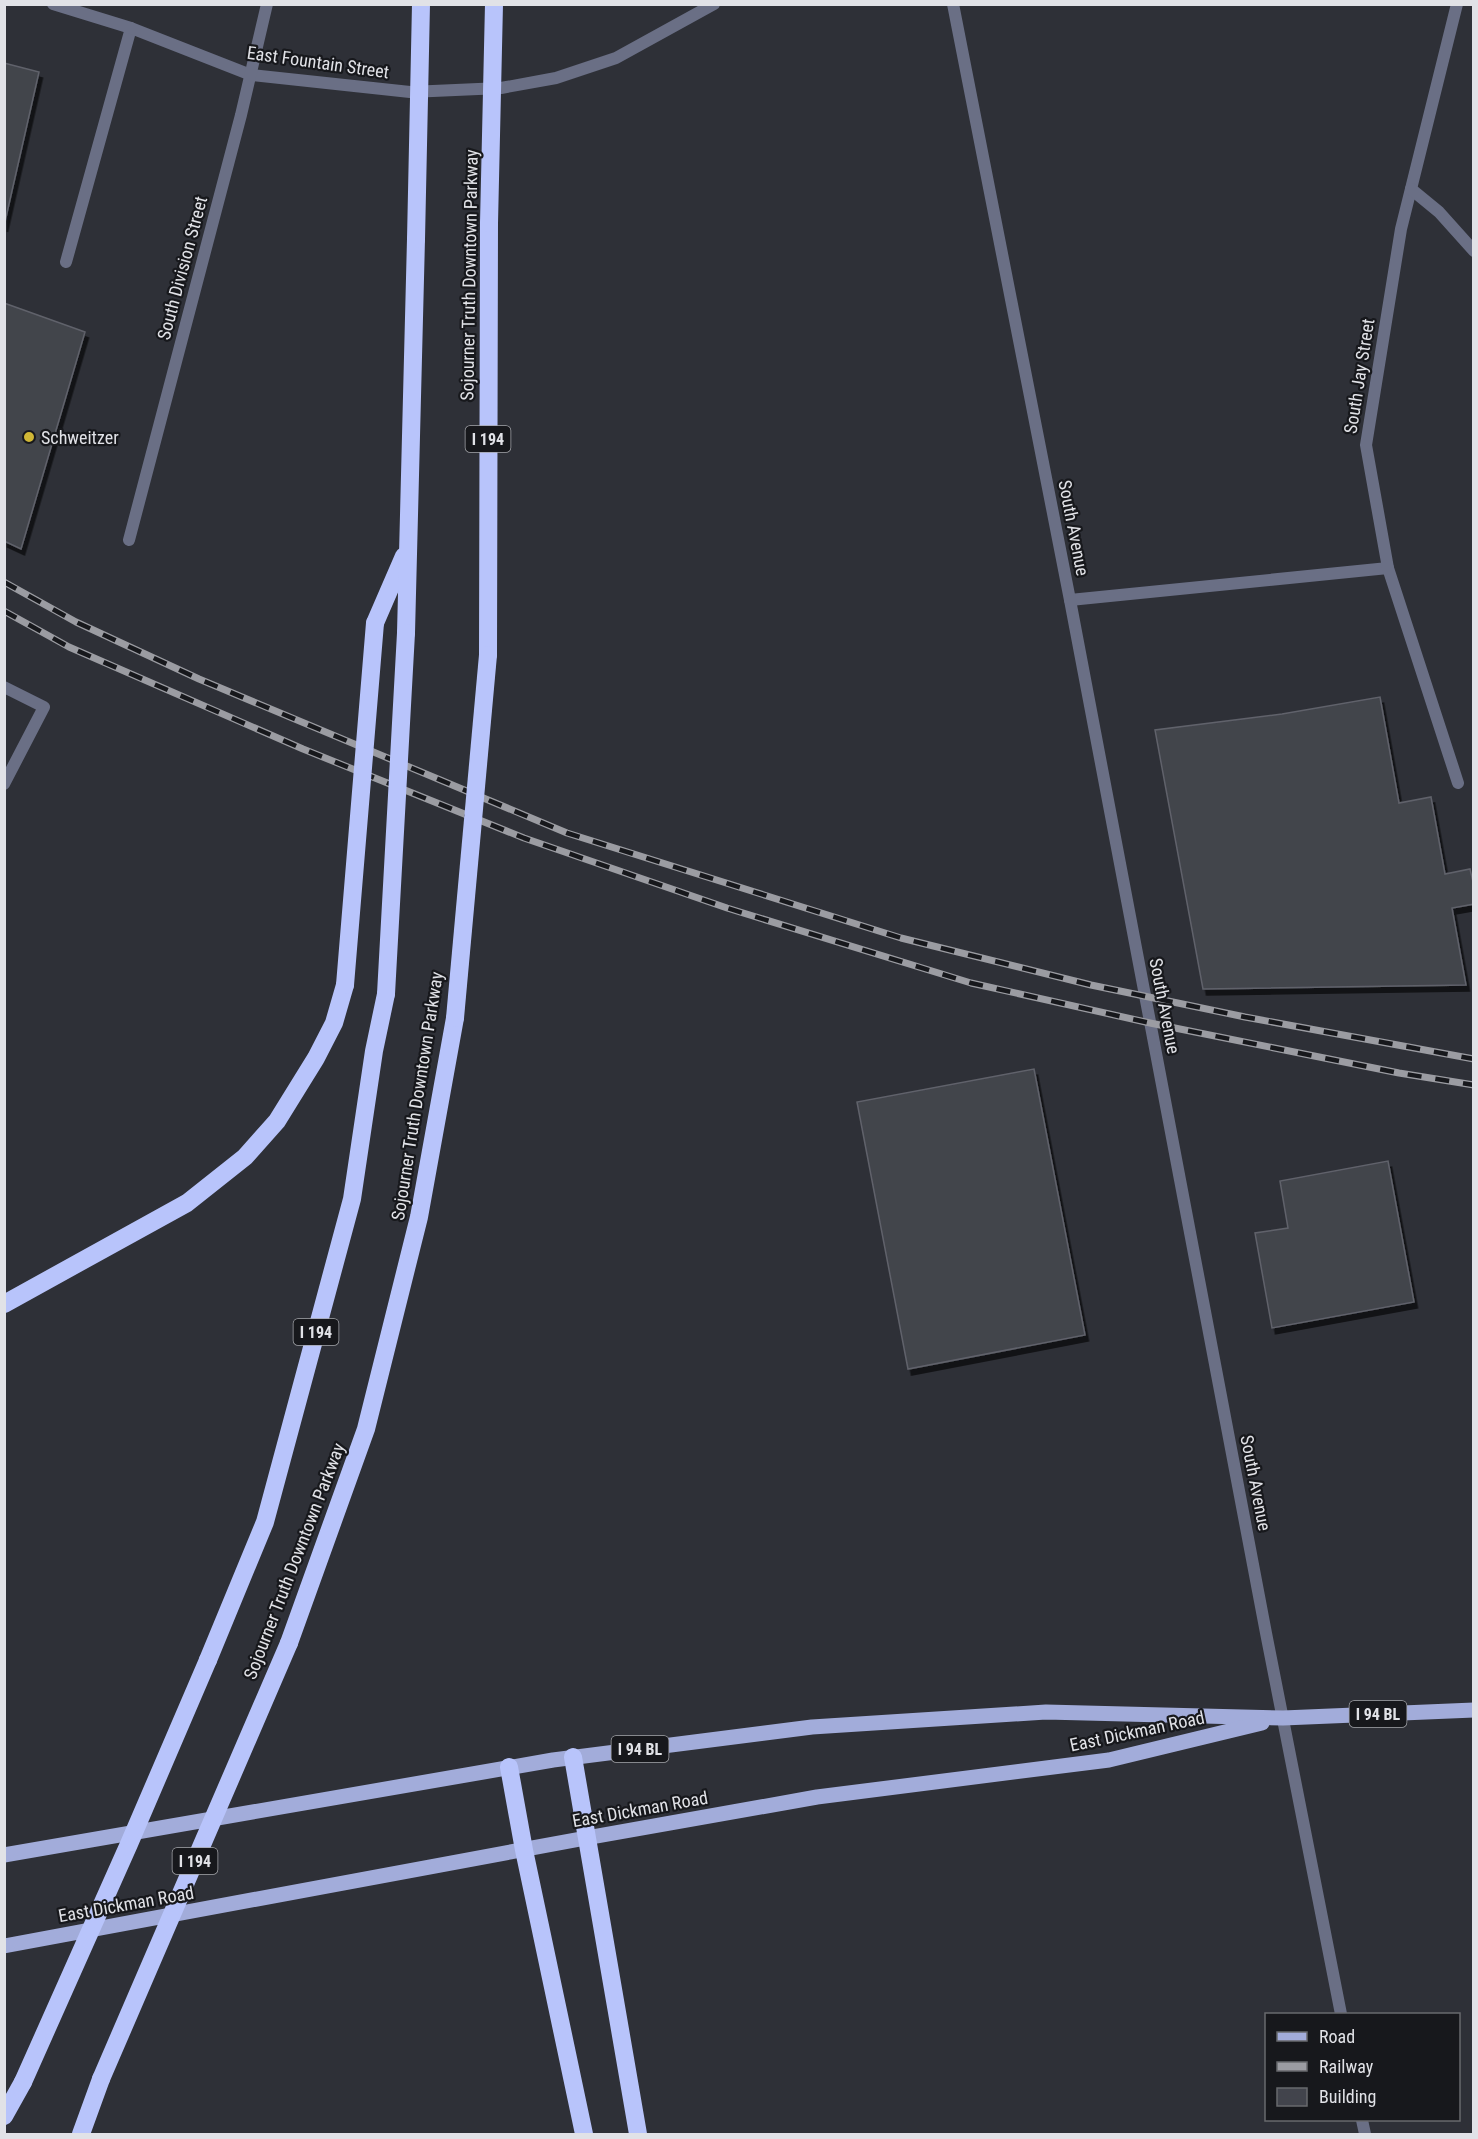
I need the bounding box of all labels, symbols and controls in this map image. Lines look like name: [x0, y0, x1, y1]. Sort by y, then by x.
street label: East Fountain Street: [246, 42, 390, 82]
street label: Sojourner Truth Downtown Parkway: [456, 149, 482, 401]
street label: South Division Street: [153, 194, 211, 342]
street label: South Jay Street: [1340, 317, 1378, 435]
road number: I 194: [466, 426, 510, 452]
place label: Schweitzer: [41, 427, 119, 448]
marker: Schweitzer: [22, 430, 36, 444]
street label: South Avenue: [1054, 478, 1094, 578]
street label: South Avenue: [1145, 956, 1185, 1056]
street label: Sojourner Truth Downtown Parkway: [387, 970, 447, 1222]
road number: I 194: [294, 1319, 338, 1345]
street label: South Avenue: [1236, 1433, 1276, 1533]
street label: Sojourner Truth Downtown Parkway: [239, 1439, 349, 1682]
road number: I 94 BL: [1350, 1701, 1406, 1727]
street label: East Dickman Road: [1068, 1706, 1206, 1756]
road number: I 94 BL: [612, 1736, 668, 1762]
street label: East Dickman Road: [571, 1787, 709, 1831]
road number: I 194: [172, 1848, 218, 1874]
street label: East Dickman Road: [57, 1882, 195, 1926]
legend: [1265, 2013, 1460, 2121]
text: Road: [1319, 2026, 1355, 2047]
text: Railway: [1319, 2056, 1374, 2077]
text: Building: [1319, 2086, 1376, 2107]

